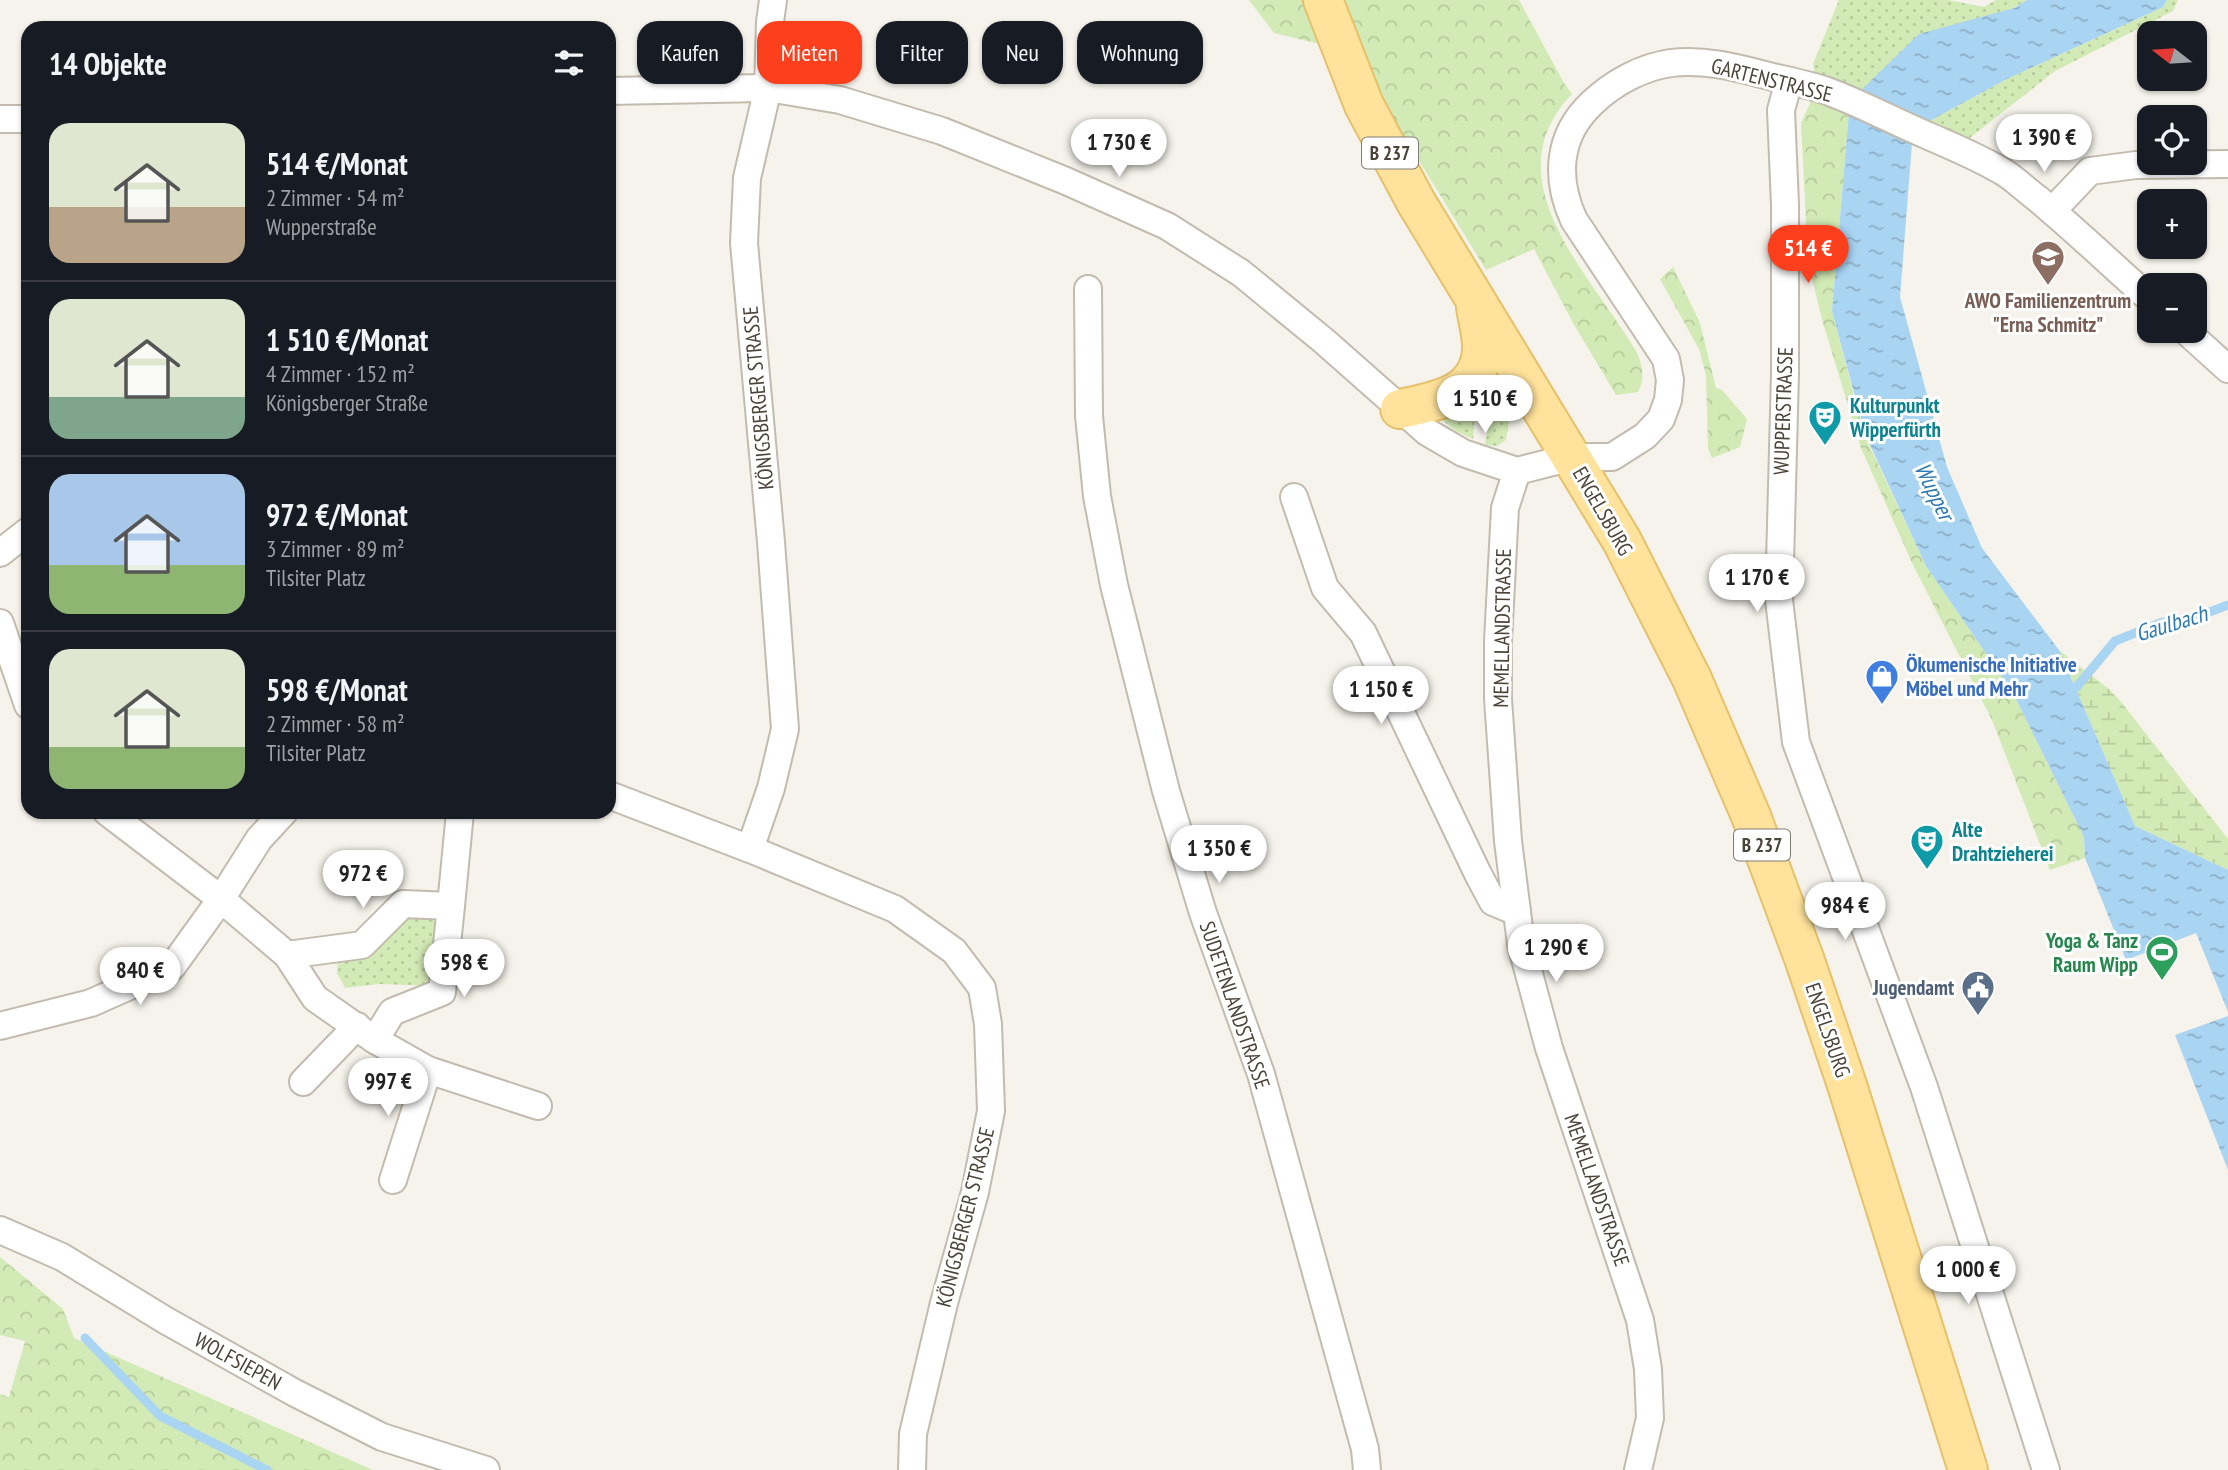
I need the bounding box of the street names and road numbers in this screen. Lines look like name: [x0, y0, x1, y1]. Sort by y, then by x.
street label: GARTENSTRASSE: [1709, 52, 1835, 108]
road number: B 237: [1362, 138, 1418, 168]
street label: KÖNIGSBERGER STRASSE: [737, 305, 779, 491]
street label: WUPPERSTRASSE: [1767, 347, 1799, 475]
street label: ENGELSBURG: [1567, 462, 1639, 560]
street label: MEMELLANDSTRASSE: [1487, 548, 1517, 708]
road number: B 237: [1734, 830, 1790, 860]
street label: SUDETENLANDSTRASSE: [1194, 918, 1276, 1092]
street label: ENGELSBURG: [1799, 979, 1857, 1081]
street label: MEMELLANDSTRASSE: [1558, 1110, 1636, 1270]
street label: KÖNIGSBERGER STRASSE: [930, 1124, 1000, 1310]
street label: WOLFSIEPEN: [190, 1326, 286, 1396]

